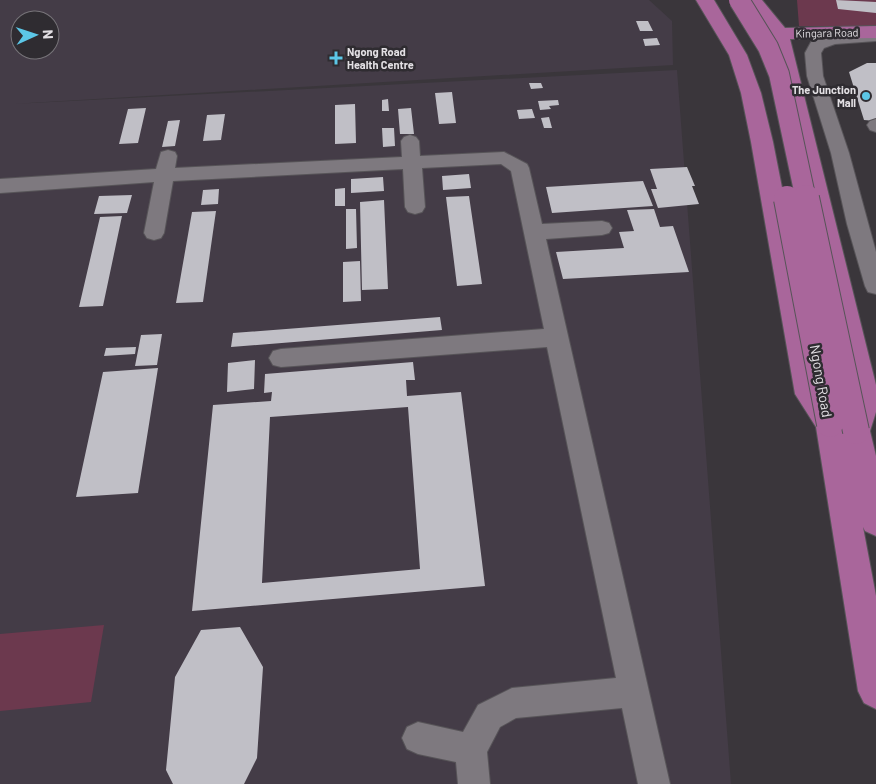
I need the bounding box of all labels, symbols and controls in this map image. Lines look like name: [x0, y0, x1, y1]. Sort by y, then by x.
north arrow: [10, 10, 60, 60]
street label: Kingara Road: [795, 25, 859, 40]
text: N: [40, 29, 57, 39]
place label: Ngong Road Health Centre: [347, 45, 414, 71]
marker: Ngong Road Health Centre: [329, 51, 343, 65]
place label: The Junction Mall: [792, 83, 856, 109]
marker: The Junction Mall: [860, 90, 872, 102]
street label: Ngong Road: [807, 343, 836, 419]

